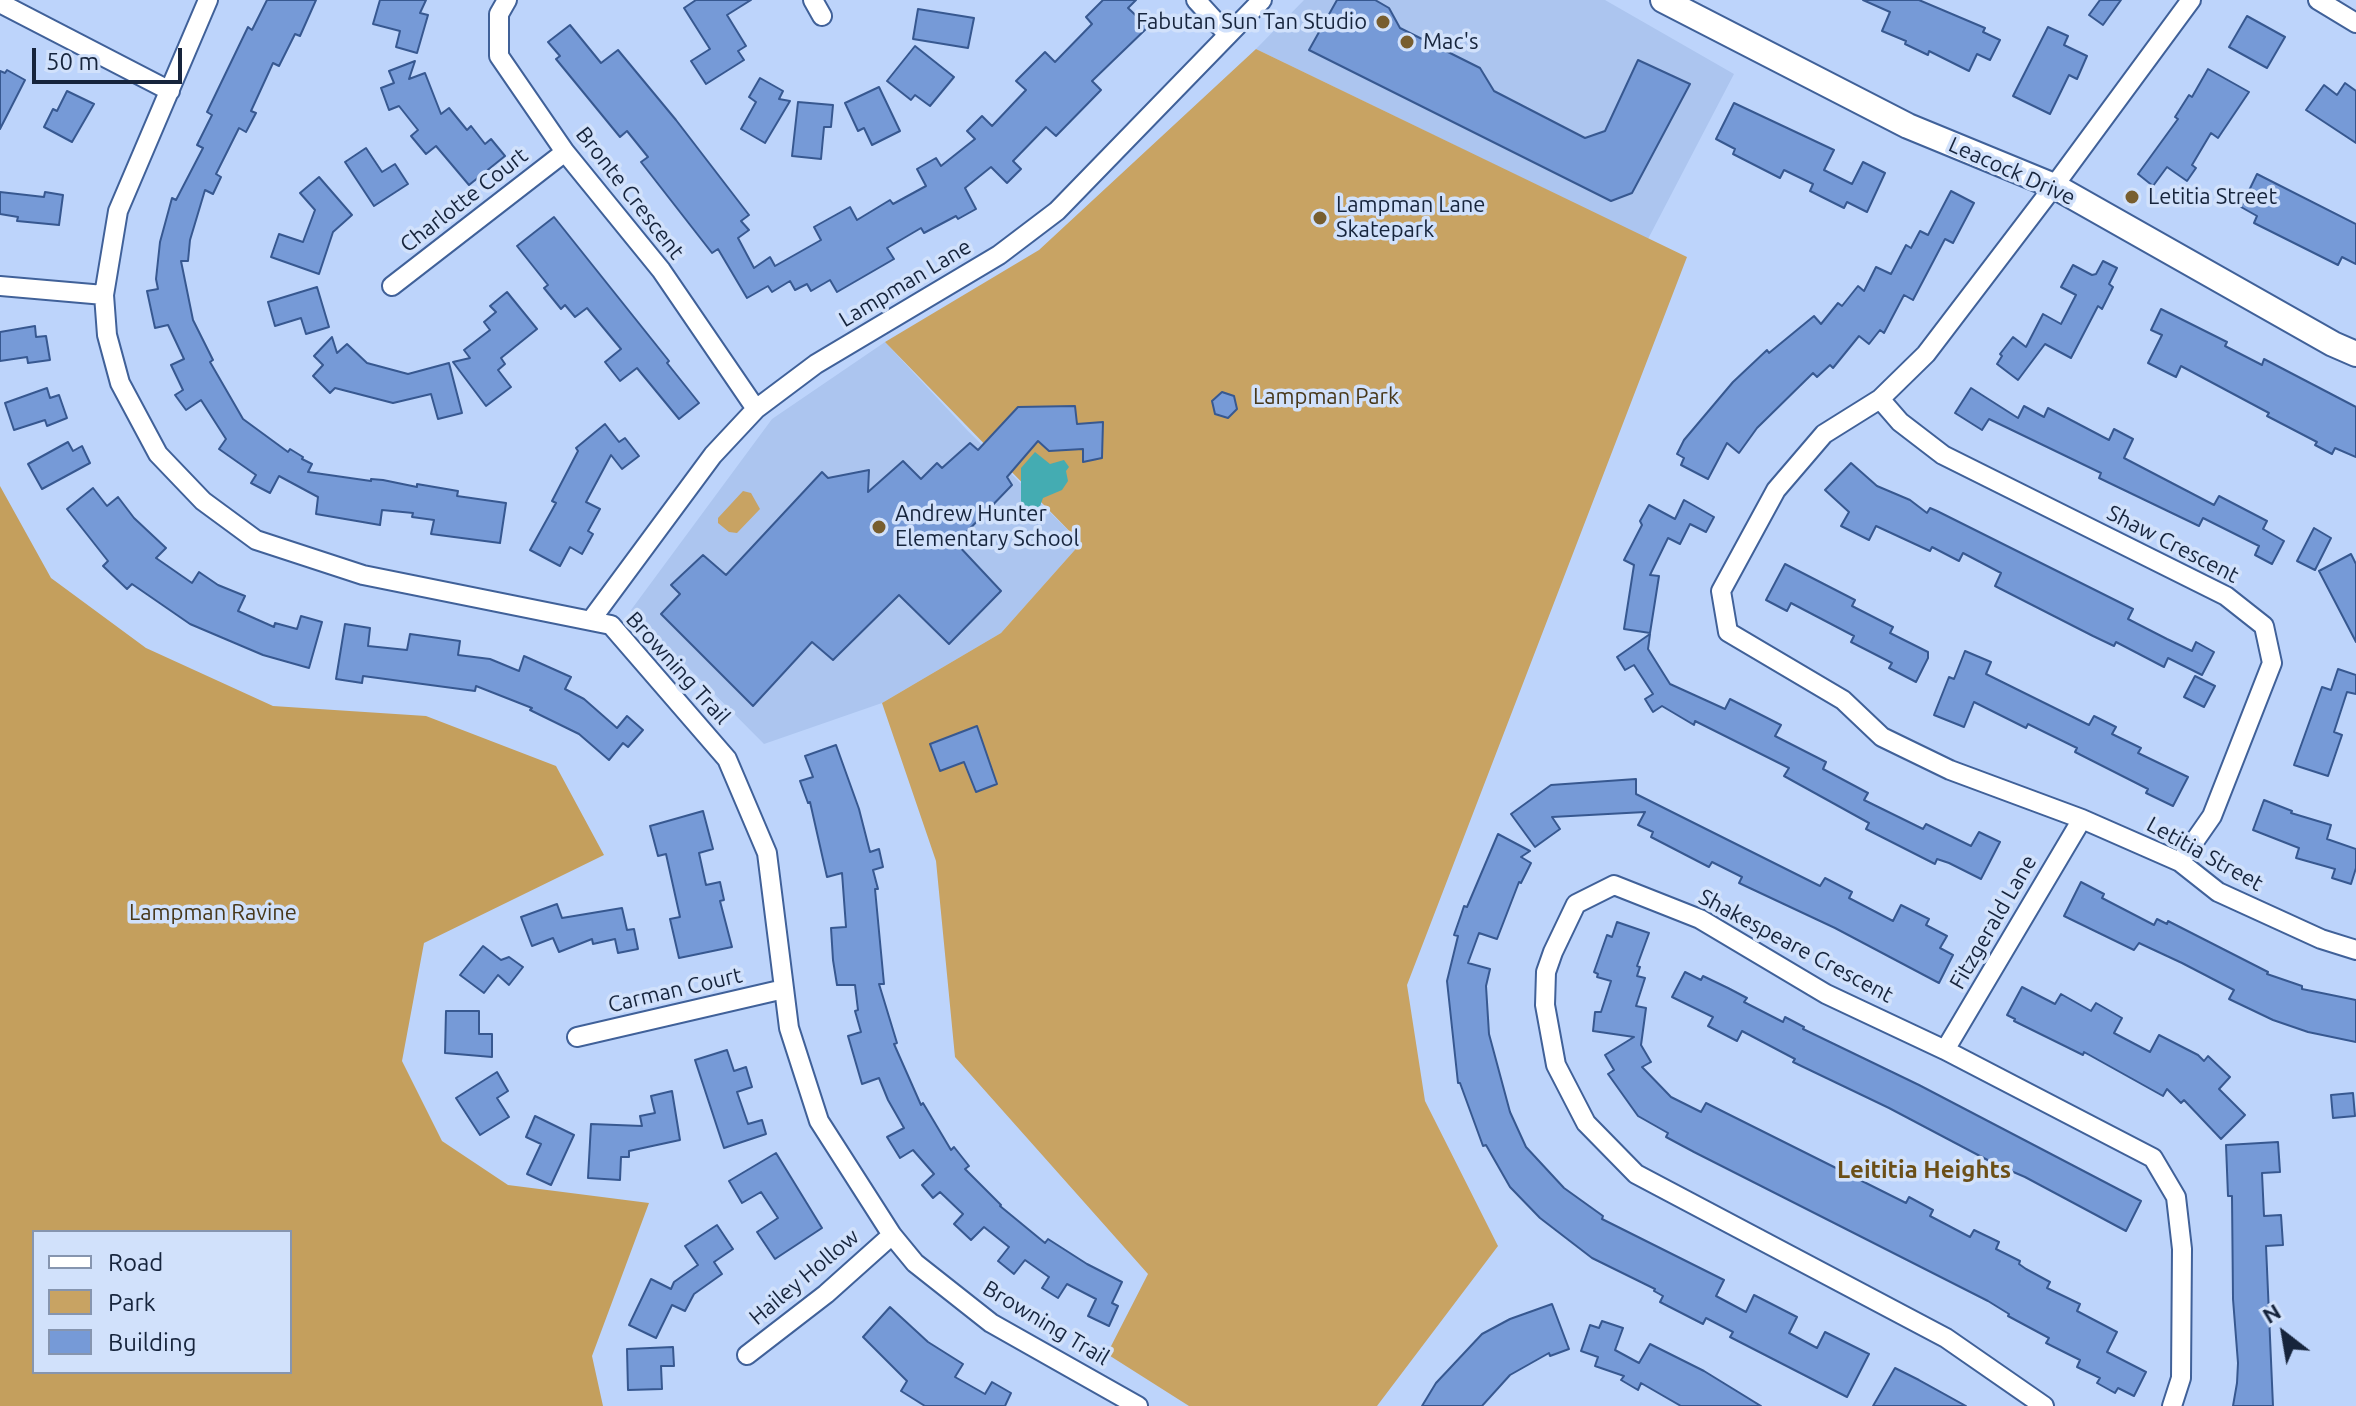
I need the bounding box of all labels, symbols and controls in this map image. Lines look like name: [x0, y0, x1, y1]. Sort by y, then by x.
place label: Fabutan Sun Tan Studio: [1136, 9, 1367, 35]
marker: Fabutan Sun Tan Studio: [1374, 13, 1392, 31]
place label: Mac's: [1423, 29, 1479, 55]
scale bar: [36, 32, 186, 82]
marker: Mac's: [1398, 33, 1416, 51]
text: 50 m: [46, 48, 99, 75]
street label: Bronte Crescent: [570, 122, 690, 264]
street label: Leacock Drive: [1944, 131, 2080, 211]
street label: Charlotte Court: [395, 142, 533, 258]
place label: Letitia Street: [2148, 184, 2277, 210]
marker: Letitia Street: [2123, 188, 2141, 206]
place label: Lampman Lane Skatepark: [1336, 192, 1486, 244]
marker: Lampman Lane Skatepark: [1311, 209, 1329, 227]
street label: Lampman Lane: [834, 233, 976, 333]
park label: Lampman Park: [1253, 384, 1399, 410]
street label: Shaw Crescent: [2103, 499, 2243, 589]
place label: Andrew Hunter Elementary School: [895, 501, 1079, 552]
marker: Andrew Hunter Elementary School: [870, 518, 888, 536]
street label: Browning Trail: [620, 606, 736, 730]
street label: Letitia Street: [2142, 811, 2268, 897]
street label: Fitzgerald Lane: [1944, 850, 2042, 994]
street label: Shakespeare Crescent: [1694, 883, 1898, 1009]
park label: Lampman Ravine: [129, 900, 297, 926]
street label: Carman Court: [605, 962, 745, 1018]
district label: Leititia Heights: [1837, 1156, 2011, 1184]
street label: Hailey Hollow: [744, 1223, 864, 1331]
legend: [32, 1230, 292, 1374]
text: Road: [108, 1249, 163, 1276]
street label: Browning Trail: [978, 1275, 1114, 1371]
text: Park: [108, 1289, 156, 1316]
north arrow: [2244, 1294, 2324, 1374]
text: N: [2258, 1298, 2285, 1328]
text: Building: [108, 1329, 196, 1356]

